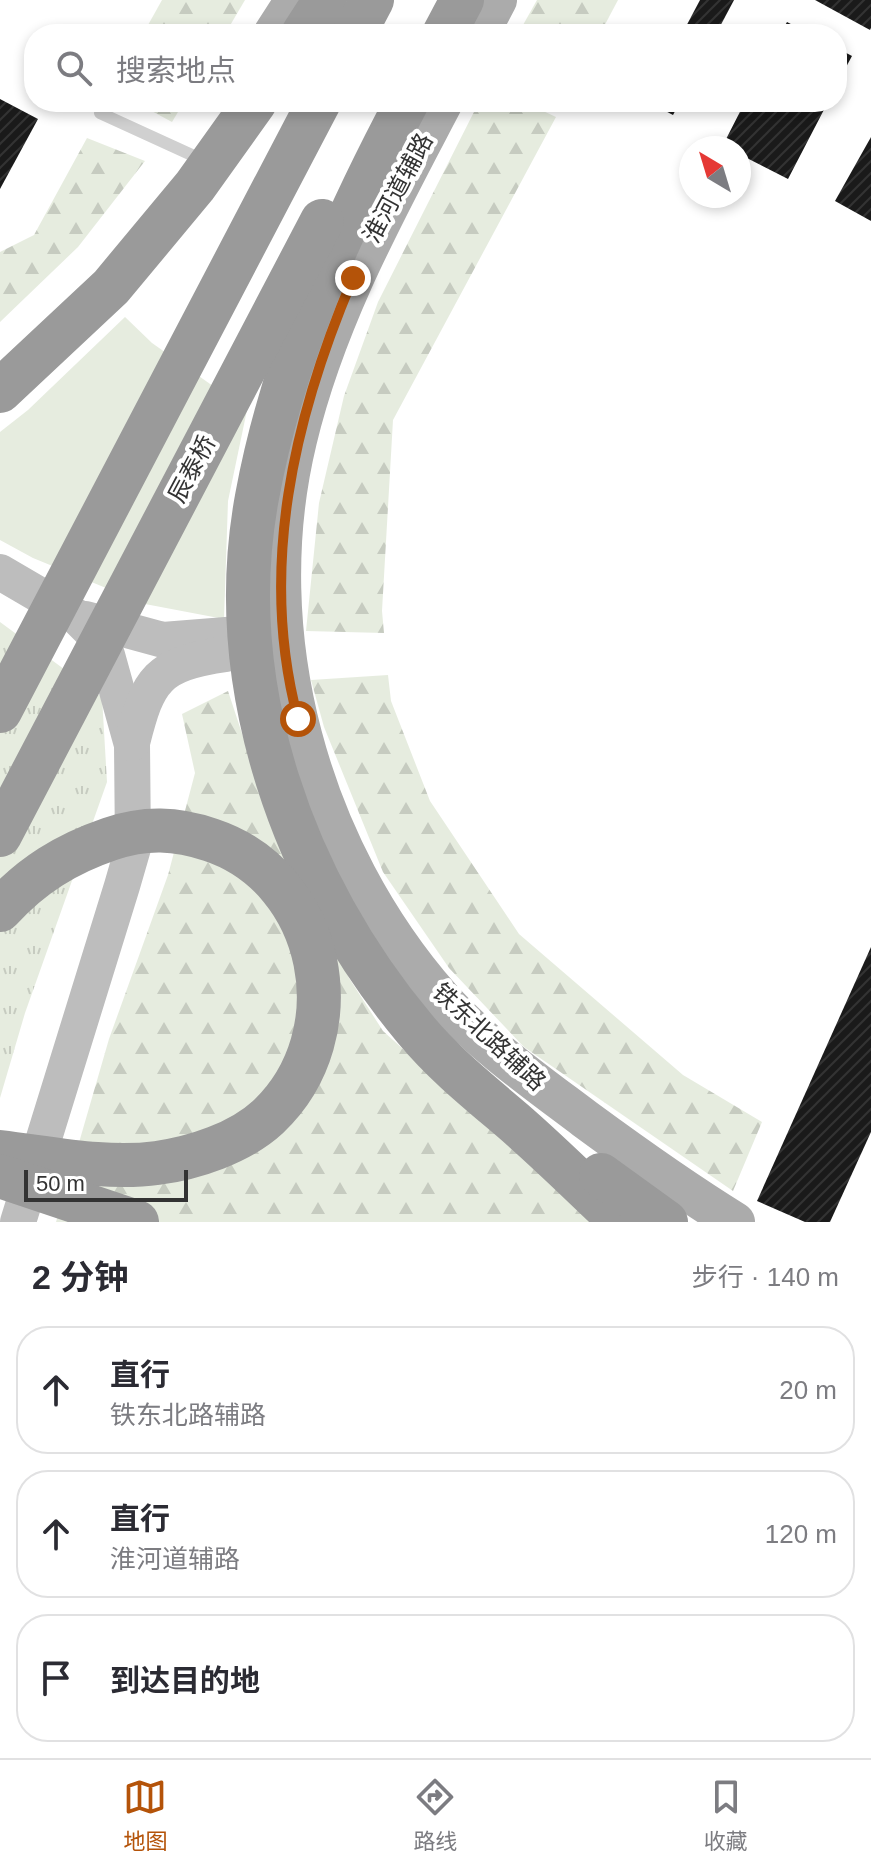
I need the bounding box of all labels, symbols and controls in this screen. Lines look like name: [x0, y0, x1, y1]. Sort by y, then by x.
search box: [24, 24, 847, 112]
icon: search: [52, 46, 96, 90]
text: 搜索地点: [116, 54, 236, 87]
street label: 淮河道辅路: [357, 128, 438, 247]
north arrow: [679, 136, 751, 208]
route end: [335, 260, 371, 296]
street label: 辰泰桥: [163, 431, 220, 507]
route start: [280, 701, 316, 737]
street label: 铁东北路辅路: [427, 978, 551, 1096]
scale bar: [24, 1166, 188, 1202]
text: 50 m: [36, 1171, 85, 1196]
text: 2 分钟: [32, 1258, 128, 1296]
text: 步行 · 140 m: [692, 1262, 839, 1292]
text: 直行: [110, 1358, 170, 1391]
icon: ahead: [34, 1368, 78, 1412]
text: 20 m: [779, 1375, 837, 1405]
text: 铁东北路辅路: [110, 1400, 266, 1430]
text: 直行: [110, 1502, 170, 1535]
icon: ahead: [34, 1512, 78, 1556]
text: 120 m: [765, 1519, 837, 1549]
text: 淮河道辅路: [110, 1544, 240, 1574]
icon: arrive: [34, 1656, 78, 1700]
text: 到达目的地: [110, 1664, 260, 1697]
tab: 地图: [123, 1775, 167, 1855]
tab: 路线: [413, 1775, 458, 1855]
tab: 收藏: [704, 1775, 748, 1855]

